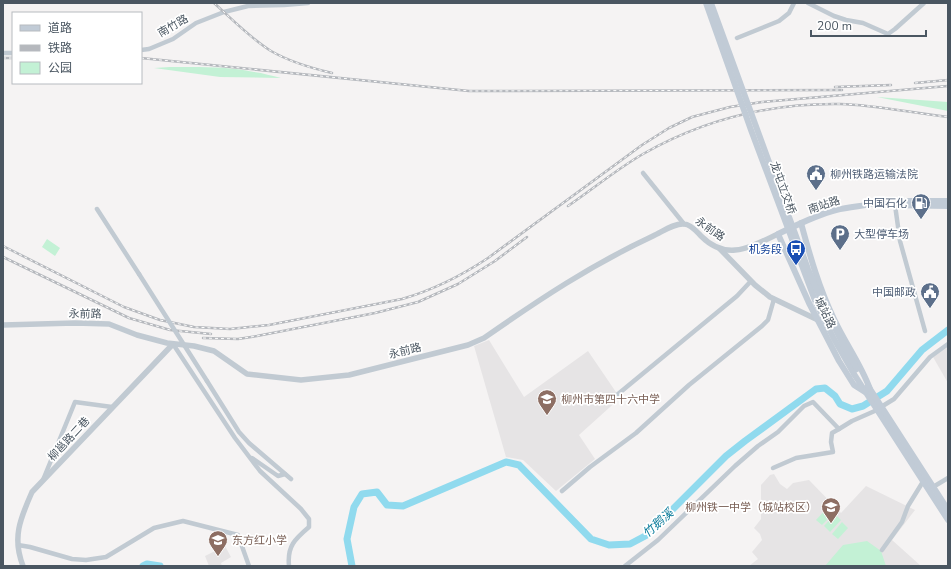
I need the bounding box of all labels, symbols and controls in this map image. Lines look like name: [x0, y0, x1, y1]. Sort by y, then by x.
street label: 南竹路: [155, 11, 191, 41]
legend: [12, 12, 142, 84]
scale bar: [811, 12, 926, 38]
text: 200 m: [817, 18, 852, 34]
text: 道路: [48, 20, 72, 36]
text: 铁路: [48, 40, 72, 56]
text: 公园: [48, 60, 72, 76]
street label: 龙屯立交桥: [767, 160, 799, 216]
public building icon: 柳州铁路运输法院: [805, 163, 827, 191]
place label: 柳州铁路运输法院: [830, 167, 918, 182]
fuel station icon: 中国石化: [910, 192, 932, 220]
street label: 南站路: [806, 193, 842, 217]
place label: 中国石化: [863, 196, 907, 211]
street label: 永前路: [692, 213, 728, 245]
parking icon: 大型停车场: [829, 223, 851, 251]
place label: 大型停车场: [854, 227, 909, 242]
bus stop icon: 机务段: [785, 238, 807, 266]
place label: 机务段: [749, 242, 782, 257]
public building icon: 中国邮政: [919, 281, 941, 309]
place label: 中国邮政: [872, 285, 916, 300]
street label: 城站路: [811, 295, 839, 331]
street label: 永前路: [68, 306, 102, 322]
street label: 永前路: [387, 340, 423, 362]
school or university icon: 柳州市第四十六中学: [536, 388, 558, 416]
place label: 柳州市第四十六中学: [561, 392, 660, 407]
street label: 柳邕路二巷: [45, 414, 93, 464]
school or university icon: 柳州铁一中学（城站校区）: [820, 496, 842, 524]
place label: 柳州铁一中学（城站校区）: [685, 500, 817, 515]
water label: 竹鹅溪: [639, 504, 678, 541]
school or university icon: 东方红小学: [207, 529, 229, 557]
place label: 东方红小学: [232, 533, 287, 548]

